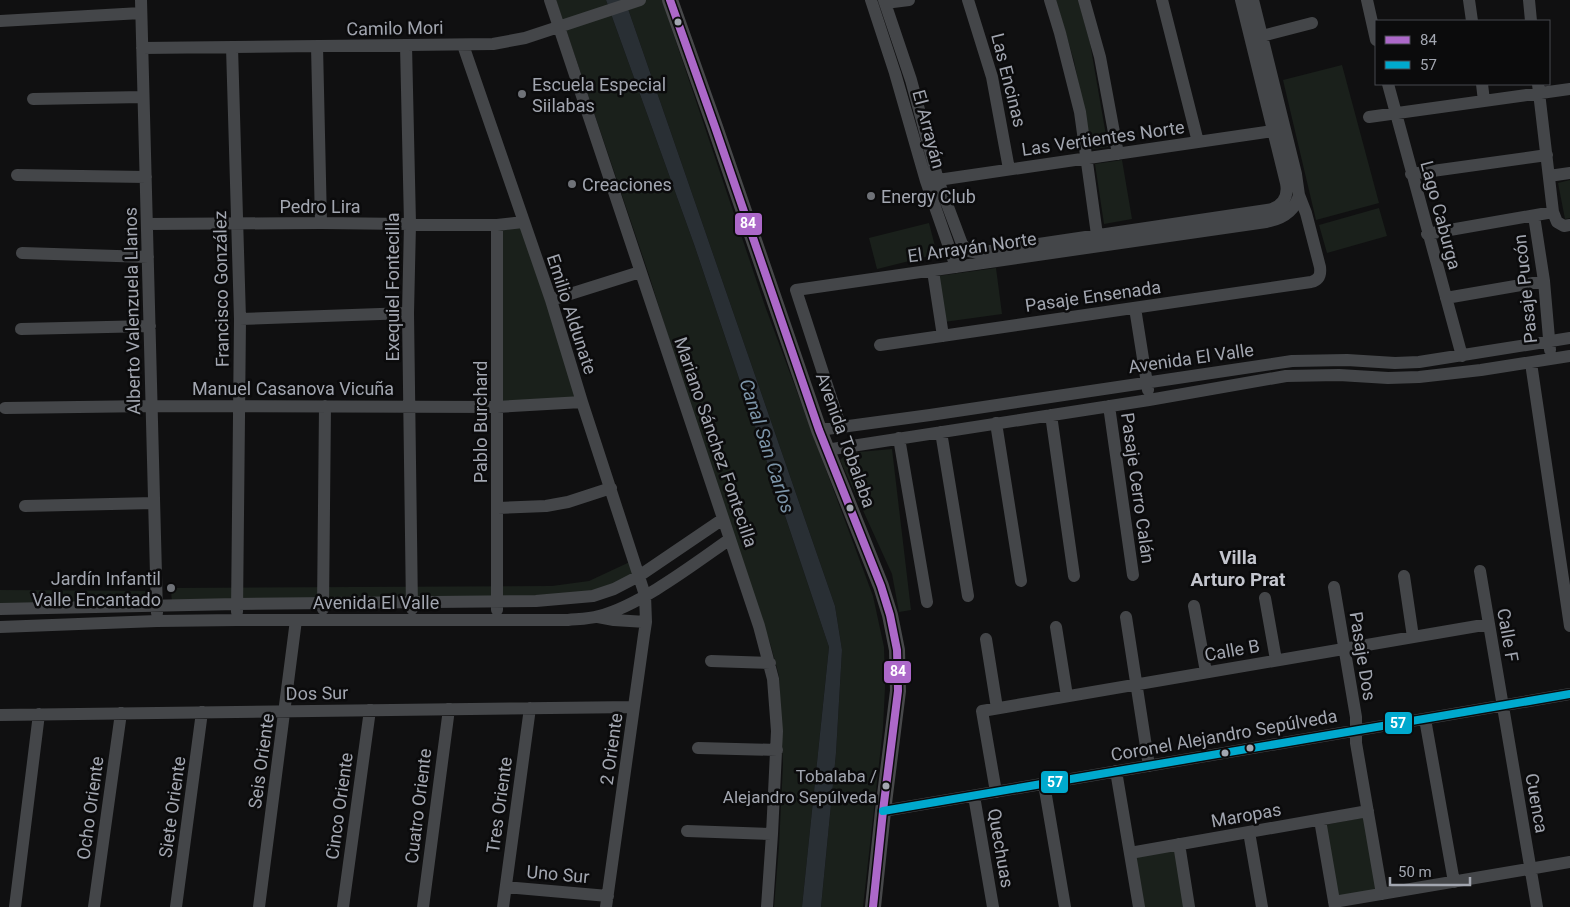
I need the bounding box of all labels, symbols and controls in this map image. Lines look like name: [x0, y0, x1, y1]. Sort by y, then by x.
street label: Camilo Mori: [346, 17, 444, 39]
unlabelled marker: [673, 17, 683, 27]
legend: [1375, 20, 1550, 85]
street label: Las Encinas: [987, 31, 1031, 129]
text: 84: [1420, 31, 1437, 49]
text: 57: [1420, 56, 1437, 74]
place label: Escuela Especial Siilabas: [532, 74, 666, 116]
street label: El Arrayán: [908, 87, 950, 171]
marker: Escuela Especial Siilabas: [516, 88, 528, 100]
street label: Las Vertientes Norte: [1020, 116, 1186, 160]
street label: Lago Caburga: [1416, 158, 1466, 272]
place label: Creaciones: [582, 174, 672, 195]
marker: Creaciones: [566, 178, 578, 190]
place label: Energy Club: [881, 186, 976, 207]
marker: Energy Club: [865, 190, 877, 202]
street label: Pedro Lira: [279, 196, 361, 217]
street label: Alberto Valenzuela Llanos: [120, 207, 144, 415]
street label: Francisco González: [209, 211, 233, 367]
street label: Exequiel Fontecilla: [382, 212, 403, 362]
line badge: 84: [734, 212, 763, 236]
text: 84: [740, 215, 756, 231]
street label: El Arrayán Norte: [906, 228, 1038, 266]
street label: Pasaje Pucón: [1509, 234, 1541, 344]
street label: Emilio Aldunate: [543, 251, 601, 377]
street label: Pasaje Ensenada: [1024, 276, 1162, 316]
street label: Mariano Sánchez Fontecilla: [670, 334, 762, 550]
street label: Avenida El Valle: [1127, 339, 1255, 377]
street label: Pablo Burchard: [470, 361, 491, 483]
street label: Avenida Tobalaba: [812, 370, 880, 510]
water label: Canal San Carlos: [734, 376, 800, 516]
street label: Manuel Casanova Vicuña: [192, 378, 394, 399]
street label: Pasaje Cerro Calán: [1117, 411, 1159, 565]
unlabelled marker: [845, 503, 855, 513]
district label: Villa Arturo Prat: [1191, 546, 1286, 591]
place label: Jardín Infantil Valle Encantado: [32, 568, 161, 610]
marker: Jardín Infantil Valle Encantado: [165, 582, 177, 594]
street label: Avenida El Valle: [313, 592, 439, 613]
street label: Calle F: [1493, 606, 1523, 664]
street label: Pasaje Dos: [1346, 610, 1380, 702]
street label: Calle B: [1203, 635, 1261, 665]
line badge: 84: [883, 660, 912, 684]
text: 84: [890, 663, 906, 679]
street label: Dos Sur: [286, 682, 348, 704]
street label: Coronel Alejandro Sepúlveda: [1109, 705, 1339, 765]
line badge: 57: [1384, 711, 1413, 735]
street label: Seis Oriente: [244, 712, 278, 810]
street label: 2 Oriente: [596, 712, 626, 786]
text: 57: [1390, 715, 1406, 731]
unlabelled marker: [1245, 743, 1255, 753]
street label: Cuatro Oriente: [401, 747, 435, 865]
unlabelled marker: [1220, 748, 1230, 758]
street label: Cinco Oriente: [321, 751, 357, 861]
street label: Ocho Oriente: [72, 755, 108, 861]
street label: Siete Oriente: [154, 755, 190, 859]
street label: Tres Oriente: [482, 755, 516, 855]
place label: Tobalaba / Alejandro Sepúlveda: [723, 766, 877, 807]
line badge: 57: [1040, 770, 1069, 794]
street label: Cuenca: [1521, 771, 1553, 835]
text: 57: [1047, 774, 1063, 790]
marker: Tobalaba / Alejandro Sepúlveda: [881, 781, 891, 791]
street label: Maropas: [1209, 799, 1283, 831]
street label: Quechuas: [984, 807, 1018, 889]
scale bar: [1390, 854, 1470, 886]
street label: Uno Sur: [526, 861, 590, 887]
text: 50 m: [1398, 863, 1432, 881]

